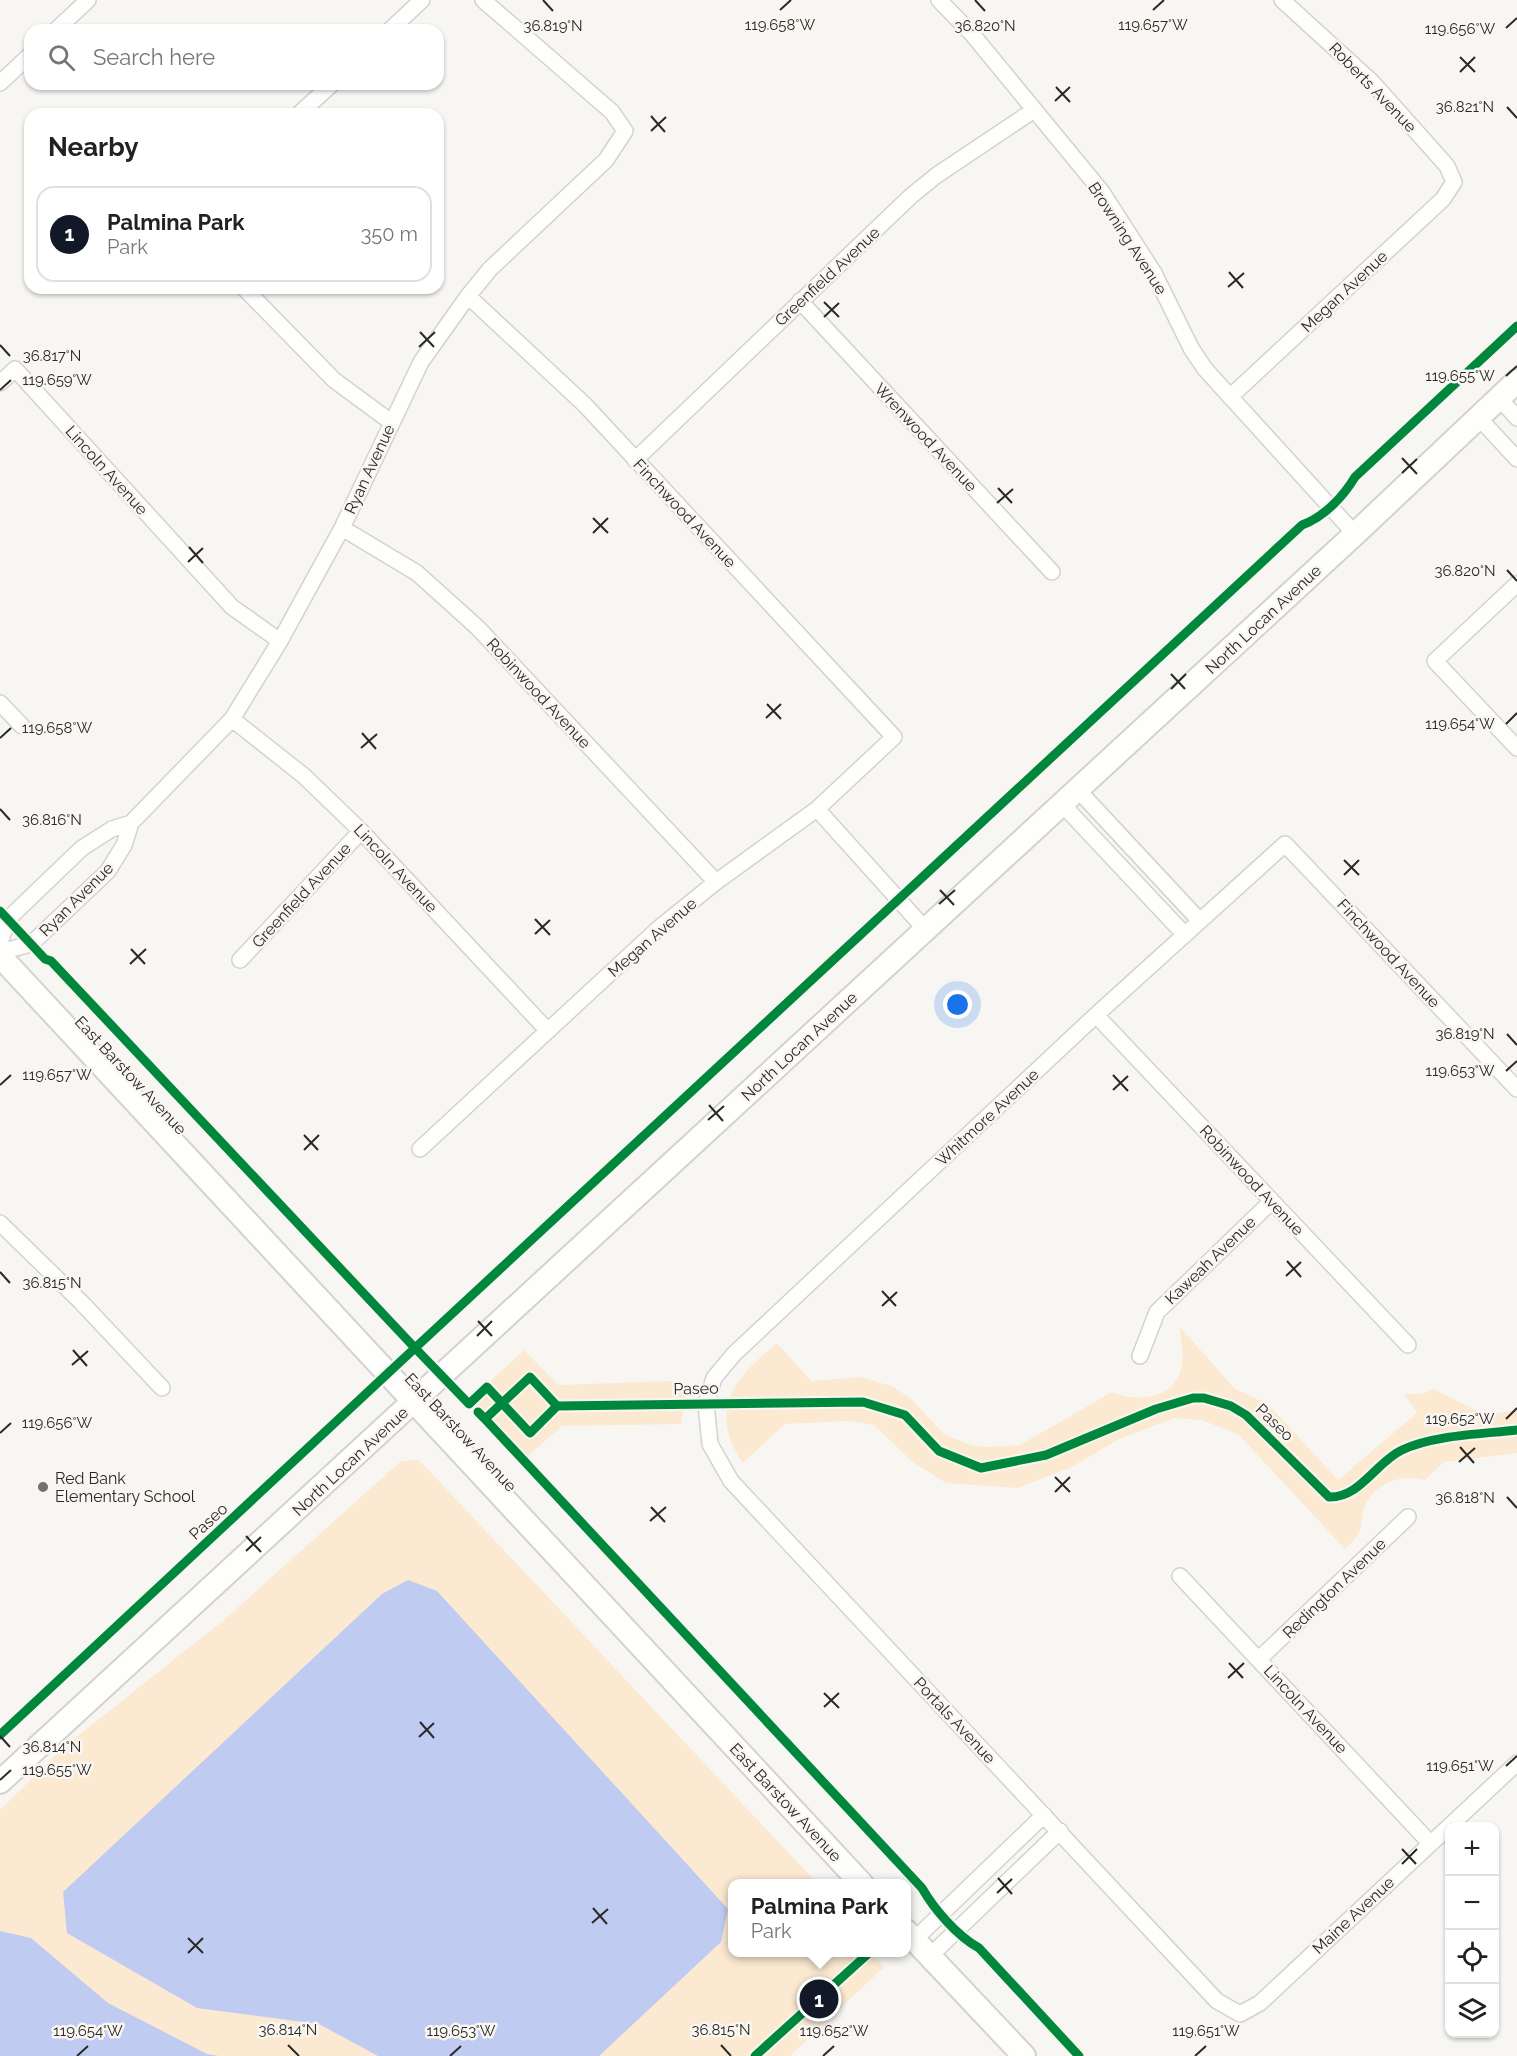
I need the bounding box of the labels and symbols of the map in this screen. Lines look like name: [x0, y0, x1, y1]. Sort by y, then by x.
text: 119.658°W: [745, 16, 815, 34]
text: 119.657°W: [1118, 16, 1188, 34]
text: 36.819°N: [523, 17, 583, 35]
text: 36.820°N: [954, 17, 1016, 35]
text: 119.656°W: [1425, 20, 1496, 38]
street label: Roberts Avenue: [1325, 39, 1420, 136]
text: 36.821°N: [1436, 98, 1494, 116]
street label: Browning Avenue: [1084, 179, 1171, 298]
street label: Greenfield Avenue: [771, 223, 884, 330]
street label: Megan Avenue: [1297, 247, 1391, 336]
text: 36.817°N: [23, 347, 81, 365]
text: 119.655°W: [1425, 367, 1495, 385]
text: 119.659°W: [22, 371, 92, 389]
street label: Wrenwood Avenue: [870, 379, 981, 496]
street label: Ryan Avenue: [340, 421, 398, 517]
street label: Lincoln Avenue: [62, 422, 152, 519]
street label: Finchwood Avenue: [629, 455, 740, 572]
street label: North Locan Avenue: [1202, 561, 1325, 678]
text: 36.820°N: [1434, 562, 1496, 580]
street label: Robinwood Avenue: [483, 634, 595, 752]
text: 119.654°W: [1425, 715, 1495, 733]
text: 119.658°W: [22, 719, 92, 737]
text: 36.816°N: [22, 811, 82, 829]
street label: Lincoln Avenue: [350, 820, 441, 916]
street label: Greenfield Avenue: [248, 839, 355, 952]
street label: Ryan Avenue: [35, 858, 117, 940]
street label: Megan Avenue: [604, 894, 700, 981]
street label: Finchwood Avenue: [1333, 895, 1444, 1012]
street label: North Locan Avenue: [738, 988, 861, 1105]
your location: [943, 990, 972, 1019]
street label: East Barstow Avenue: [71, 1012, 190, 1139]
text: 36.819°N: [1435, 1025, 1495, 1043]
text: 119.653°W: [1425, 1062, 1495, 1080]
street label: Whitmore Avenue: [932, 1065, 1043, 1170]
text: 119.657°W: [22, 1066, 92, 1084]
street label: Robinwood Avenue: [1196, 1121, 1308, 1239]
street label: Kaweah Avenue: [1161, 1212, 1260, 1308]
text: 36.815°N: [23, 1274, 81, 1292]
street label: East Barstow Avenue: [401, 1369, 520, 1496]
street label: Paseo: [673, 1379, 719, 1398]
street label: Paseo: [1252, 1400, 1298, 1445]
street label: North Locan Avenue: [289, 1403, 412, 1520]
text: 119.652°W: [1426, 1410, 1495, 1428]
text: 119.656°W: [22, 1414, 93, 1432]
place label: Red Bank Elementary School: [55, 1469, 196, 1506]
marker: Red Bank Elementary School: [36, 1480, 50, 1494]
text: 36.818°N: [1435, 1489, 1495, 1507]
street label: Paseo: [185, 1499, 231, 1544]
street label: Redington Avenue: [1279, 1534, 1390, 1642]
street label: Lincoln Avenue: [1260, 1661, 1351, 1757]
street label: Portals Avenue: [910, 1673, 999, 1767]
text: 36.814°N: [23, 1738, 81, 1756]
street label: East Barstow Avenue: [726, 1739, 845, 1866]
text: 119.651°W: [1426, 1757, 1494, 1775]
text: 119.655°W: [22, 1761, 92, 1779]
street label: Maine Avenue: [1309, 1873, 1398, 1958]
pin: 1: [800, 1976, 838, 2022]
text: 36.814°N: [259, 2021, 317, 2039]
text: 36.815°N: [692, 2021, 750, 2039]
text: 119.654°W: [53, 2022, 123, 2040]
text: 119.653°W: [426, 2022, 496, 2040]
text: 119.652°W: [800, 2022, 869, 2040]
text: 119.651°W: [1172, 2022, 1240, 2040]

